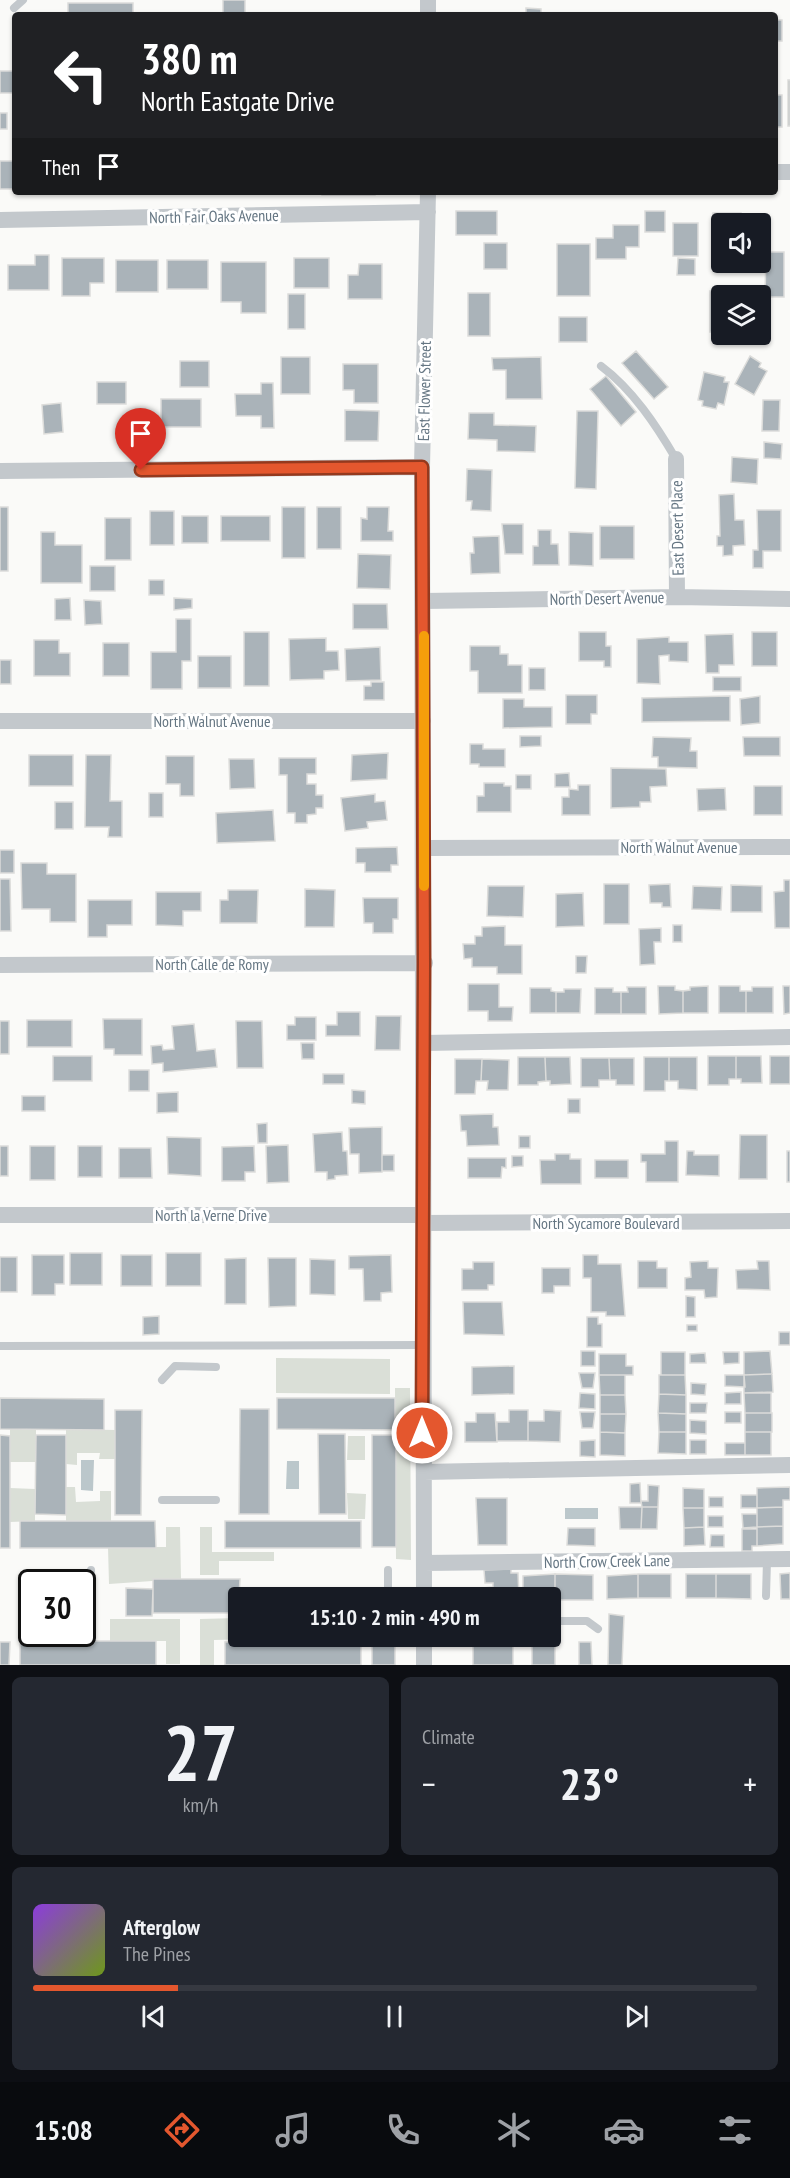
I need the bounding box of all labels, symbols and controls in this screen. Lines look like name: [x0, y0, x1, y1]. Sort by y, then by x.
text: 380 m: [141, 31, 238, 86]
icon: left: [42, 36, 120, 114]
text: North Eastgate Drive: [141, 84, 335, 118]
icon: arrive: [92, 150, 125, 183]
text: Then: [42, 153, 80, 181]
street label: North Fair Oaks Avenue: [149, 205, 279, 227]
map controls: [711, 213, 771, 345]
button: sound: [711, 213, 771, 273]
button: layers: [711, 285, 771, 345]
street label: East Flower Street: [413, 340, 435, 441]
pin: [115, 408, 166, 470]
icon: arrive: [124, 417, 157, 450]
street label: East Desert Place: [666, 480, 688, 576]
street label: North Desert Avenue: [549, 587, 665, 609]
street label: North Walnut Avenue: [154, 711, 271, 731]
street label: North Walnut Avenue: [621, 837, 738, 857]
street label: North Calle de Romy: [155, 954, 269, 974]
street label: North la Verne Drive: [155, 1205, 267, 1225]
street label: North Sycamore Boulevard: [532, 1213, 680, 1233]
position arrow: [390, 1401, 454, 1465]
street label: North Crow Creek Lane: [544, 1550, 670, 1572]
speed limit sign: 30: [18, 1569, 96, 1647]
text: 15:10 · 2 min · 490 m: [309, 1603, 480, 1631]
text: 27: [163, 1702, 238, 1803]
text: Climate: [422, 1724, 475, 1750]
text: 23°: [560, 1754, 619, 1812]
text: −: [422, 1762, 436, 1805]
text: +: [743, 1762, 757, 1805]
text: km/h: [183, 1792, 218, 1818]
text: Afterglow: [123, 1913, 200, 1941]
text: The Pines: [123, 1941, 190, 1967]
icon: previous: [137, 2000, 170, 2033]
icon: pause: [378, 2000, 411, 2033]
icon: next: [620, 2000, 653, 2033]
icon: directions: [161, 2109, 203, 2151]
icon: music: [272, 2109, 314, 2151]
icon: phone: [382, 2109, 424, 2151]
icon: climate: [493, 2109, 535, 2151]
icon: car: [603, 2109, 645, 2151]
icon: filters: [714, 2109, 756, 2151]
text: 15:08: [34, 2113, 93, 2147]

